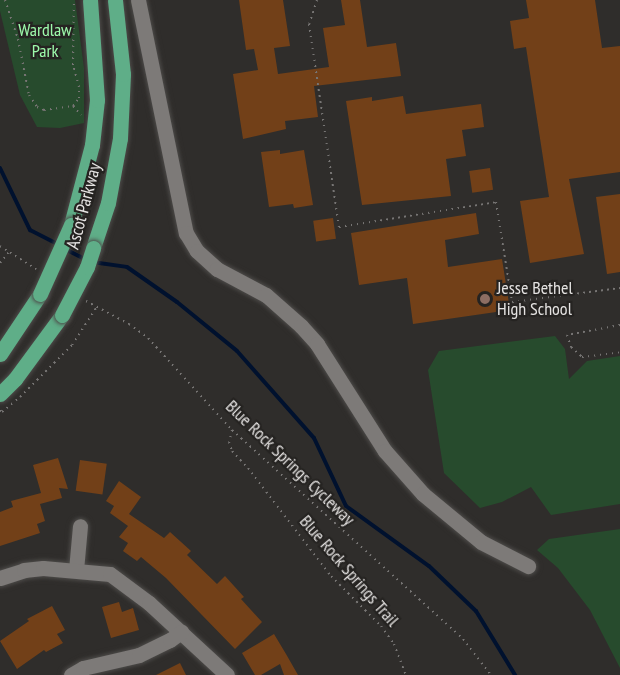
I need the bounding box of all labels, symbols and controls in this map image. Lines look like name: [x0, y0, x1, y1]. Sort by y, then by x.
park label: Wardlaw Park: [18, 20, 72, 63]
street label: Ascot Parkway: [62, 160, 106, 252]
place label: Jesse Bethel High School: [497, 278, 573, 320]
marker: Jesse Bethel High School: [478, 292, 492, 306]
street label: Blue Rock Springs Cycleway: [221, 396, 359, 530]
street label: Blue Rock Springs Trail: [294, 511, 404, 631]

